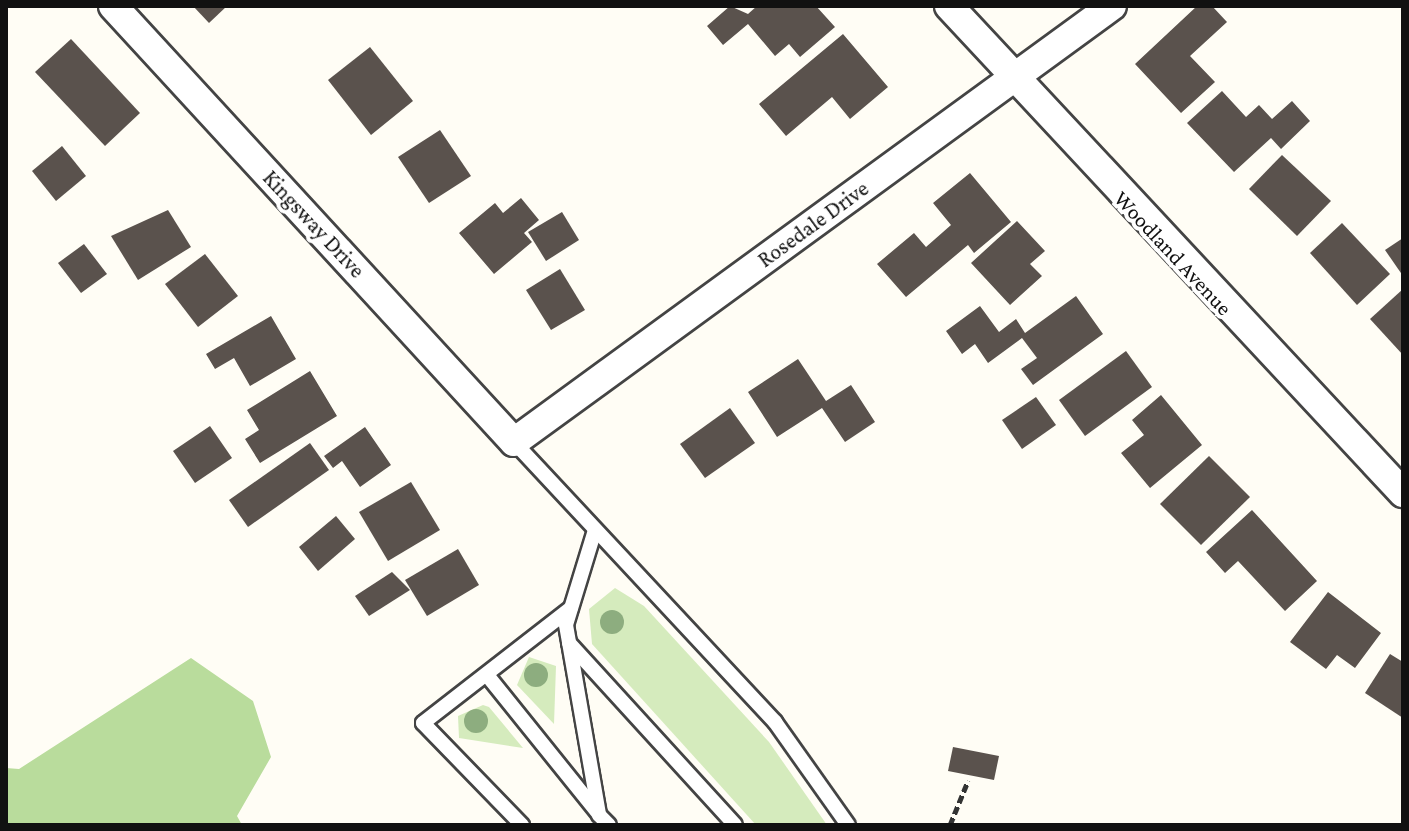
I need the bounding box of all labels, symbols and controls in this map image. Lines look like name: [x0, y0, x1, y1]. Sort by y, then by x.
street label: Kingsway Drive: [257, 165, 371, 283]
street label: Rosedale Drive: [753, 175, 873, 273]
street label: Woodland Avenue: [1108, 185, 1238, 321]

